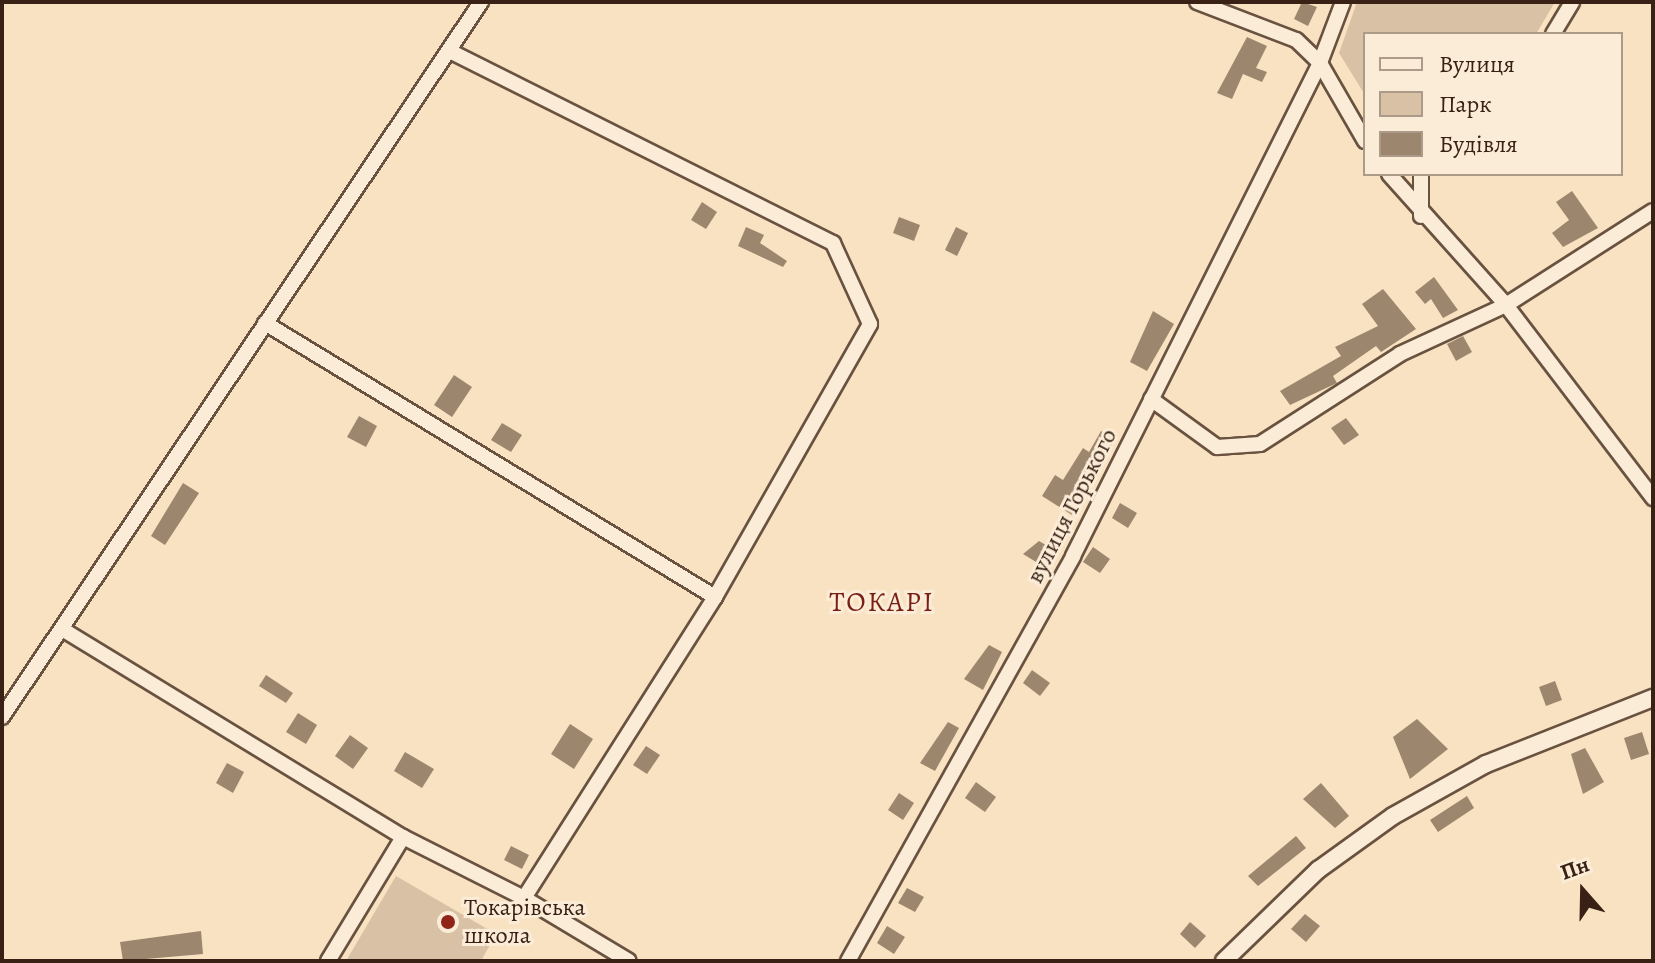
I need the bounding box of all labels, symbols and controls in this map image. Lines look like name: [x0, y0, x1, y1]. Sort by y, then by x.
legend: [1363, 32, 1623, 176]
text: Вулиця: [1439, 48, 1515, 80]
text: Парк: [1439, 88, 1492, 120]
text: Будівля: [1439, 128, 1518, 160]
street label: вулиця Горького: [1021, 424, 1123, 588]
district label: ТОКАРІ: [829, 585, 935, 619]
text: Пн: [1556, 849, 1593, 887]
north arrow: [1543, 851, 1623, 931]
place label: Токарівська школа: [464, 894, 586, 950]
marker: Токарівська школа: [439, 913, 457, 931]

